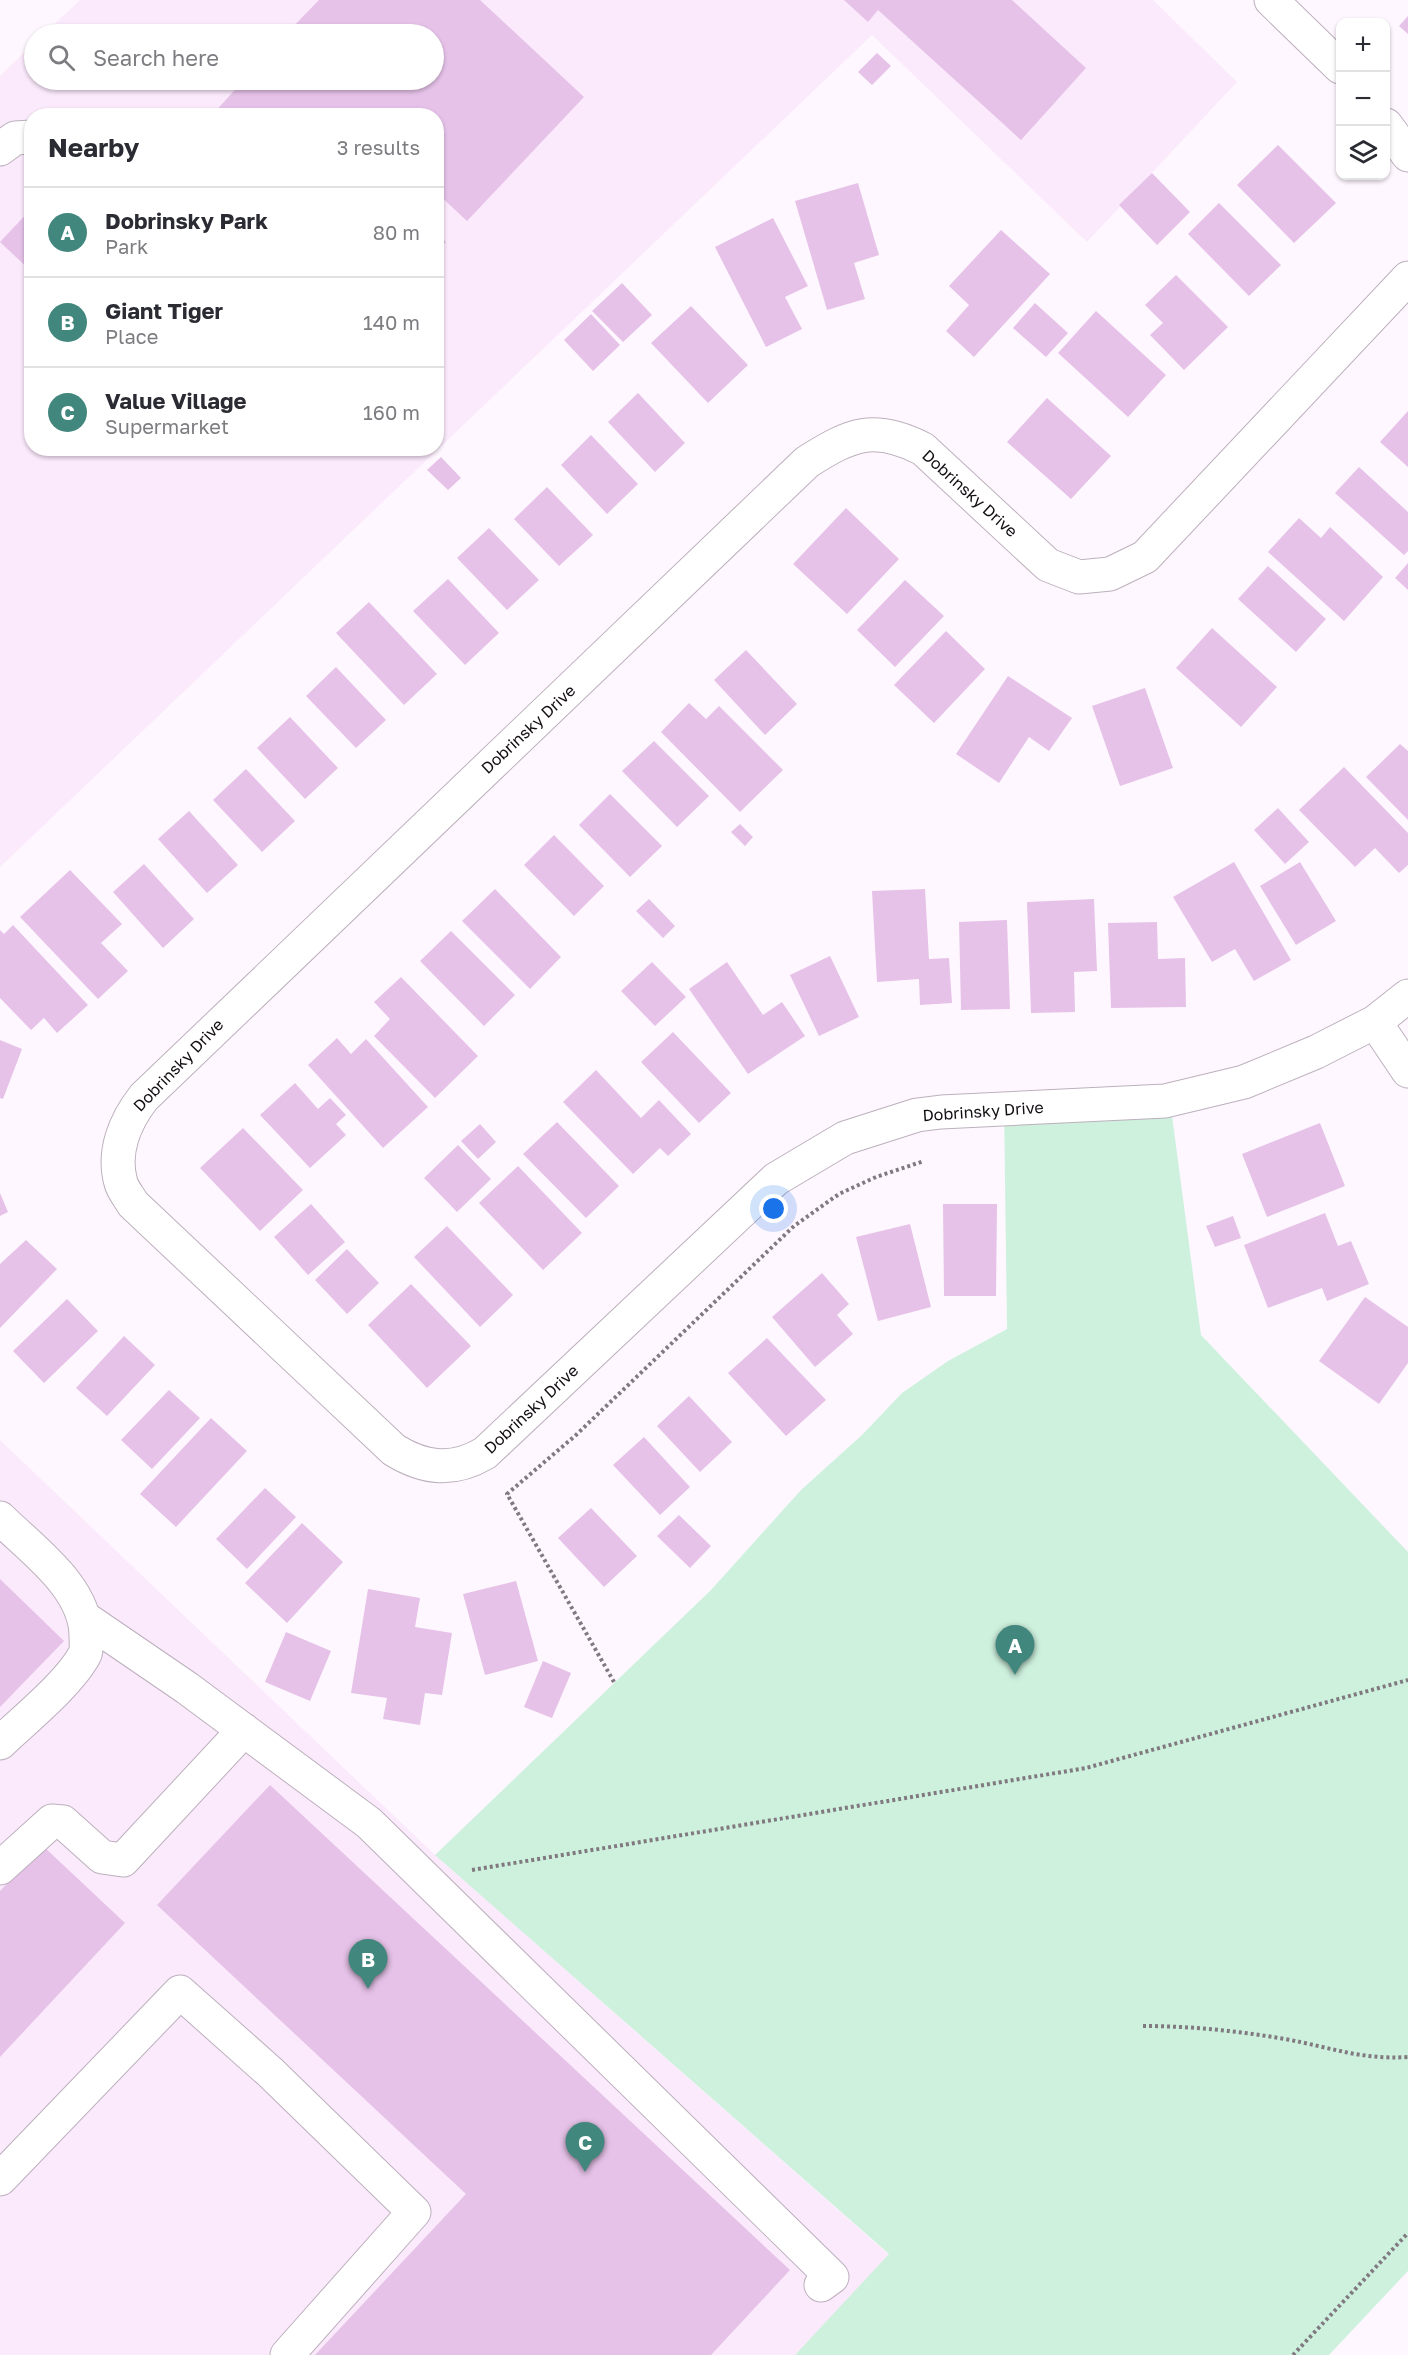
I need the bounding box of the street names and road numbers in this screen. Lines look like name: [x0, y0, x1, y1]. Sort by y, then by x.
street label: Dobrinsky Drive: [918, 445, 1022, 541]
street label: Dobrinsky Drive: [477, 680, 579, 778]
street label: Dobrinsky Drive: [129, 1014, 227, 1116]
street label: Dobrinsky Drive: [922, 1097, 1044, 1125]
street label: Dobrinsky Drive: [480, 1360, 582, 1458]

